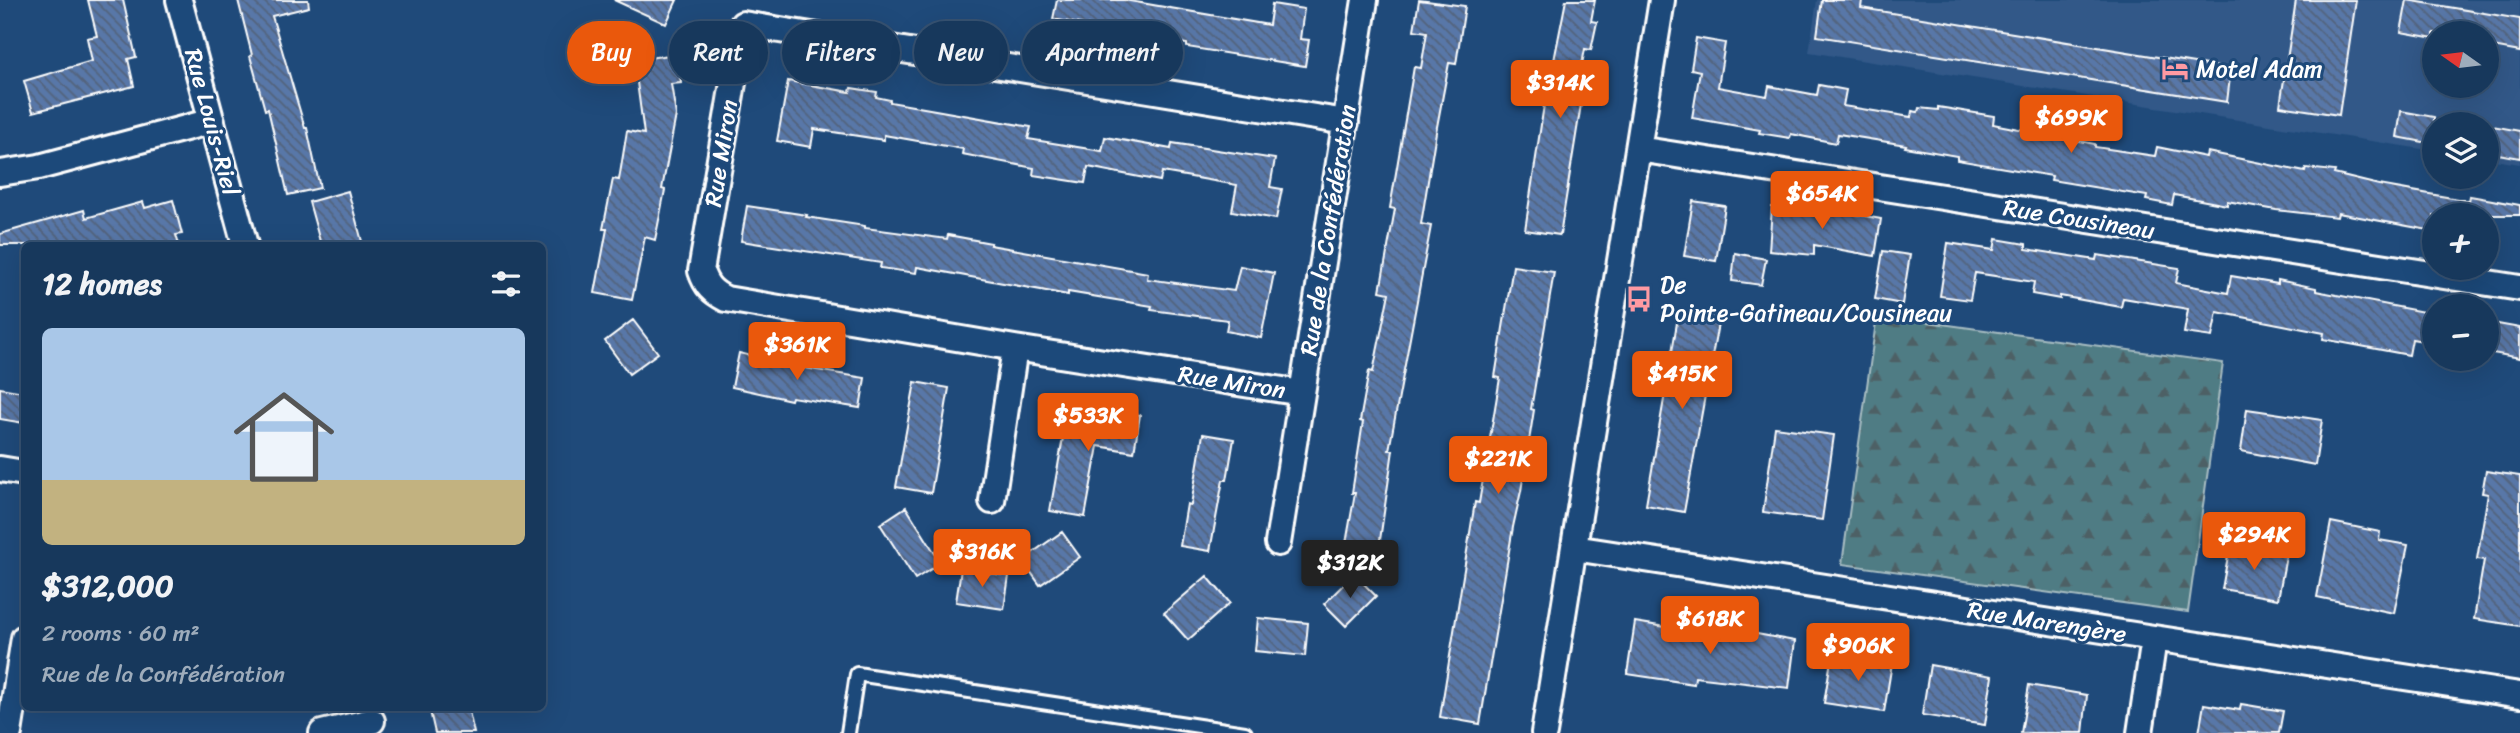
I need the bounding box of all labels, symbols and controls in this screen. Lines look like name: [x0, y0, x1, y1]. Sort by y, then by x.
chip: Buy: [567, 21, 655, 84]
chip: Rent: [669, 21, 768, 84]
chip: Filters: [782, 21, 900, 84]
chip: New: [914, 21, 1008, 84]
chip: Apartment: [1022, 21, 1183, 84]
north arrow: [2422, 21, 2499, 98]
map controls: [2422, 21, 2499, 371]
street label: Rue Louis-Riel: [172, 44, 252, 201]
place label: Motel Adam: [2196, 48, 2323, 90]
hotel icon: Motel Adam: [2160, 54, 2190, 84]
pin: $314K: [1511, 60, 1609, 120]
text: $314K: [1527, 62, 1593, 103]
street label: Rue Miron: [692, 96, 750, 210]
pin: $699K: [2022, 96, 2120, 155]
text: $699K: [2036, 97, 2106, 138]
street label: Rue de la Confédération: [1287, 101, 1369, 359]
button: layers: [2422, 112, 2499, 189]
pin: $654K: [1773, 172, 1871, 231]
text: $654K: [1787, 173, 1857, 214]
street label: Rue Cousineau: [2000, 186, 2158, 252]
button: +: [2422, 203, 2499, 280]
text: 12 homes: [42, 257, 162, 311]
place label: De Pointe-Gatineau/Cousineau: [1660, 264, 1952, 334]
icon: filters: [487, 265, 525, 303]
bus stop icon: De Pointe-Gatineau/Cousineau: [1624, 284, 1654, 314]
button: −: [2422, 294, 2499, 371]
pin: $361K: [748, 322, 846, 382]
text: $361K: [764, 324, 830, 365]
pin: $415K: [1633, 352, 1731, 411]
street label: Rue Miron: [1175, 353, 1289, 411]
text: $415K: [1648, 353, 1716, 394]
icon: home: [221, 374, 347, 500]
pin: $533K: [1039, 393, 1137, 453]
text: $533K: [1054, 395, 1122, 436]
pin: $221K: [1449, 436, 1547, 496]
text: $221K: [1465, 438, 1531, 479]
pin: $294K: [2205, 512, 2303, 572]
text: $294K: [2218, 514, 2290, 555]
pin: $316K: [933, 530, 1031, 589]
text: $316K: [949, 531, 1015, 572]
pin: $312K: [1301, 540, 1399, 600]
text: $312K: [1317, 542, 1383, 583]
text: $312,000: [42, 559, 174, 613]
street label: Rue Marengère: [1965, 589, 2129, 655]
pin: $618K: [1661, 596, 1759, 656]
text: $618K: [1677, 598, 1743, 639]
text: 2 rooms · 60 m²: [42, 613, 200, 654]
pin: $906K: [1809, 624, 1907, 683]
text: $906K: [1822, 625, 1894, 666]
text: Rue de la Confédération: [42, 654, 285, 695]

